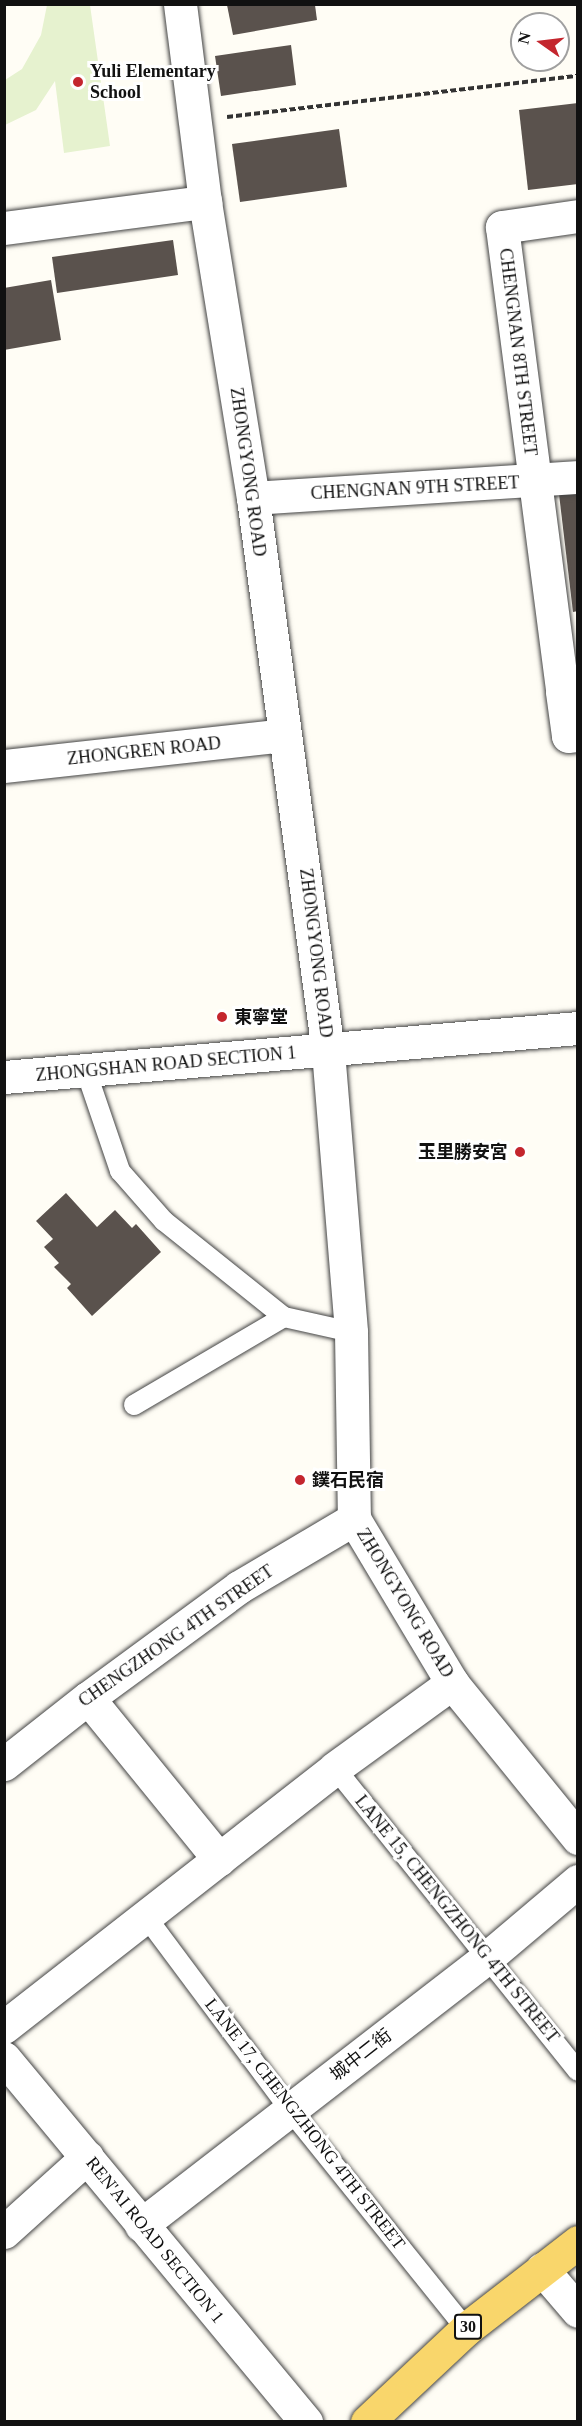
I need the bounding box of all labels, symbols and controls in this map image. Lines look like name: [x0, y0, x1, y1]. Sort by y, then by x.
north arrow: [510, 12, 570, 72]
text: N: [514, 30, 534, 46]
place label: Yuli Elementary School: [90, 61, 216, 104]
marker: Yuli Elementary School: [71, 75, 85, 89]
street label: CHENGNAN 8TH STREET: [495, 247, 541, 457]
street label: ZHONGYONG ROAD: [225, 386, 271, 558]
street label: CHENGNAN 9TH STREET: [310, 472, 520, 504]
street label: ZHONGREN ROAD: [66, 732, 222, 770]
street label: ZHONGYONG ROAD: [295, 867, 337, 1039]
place label: 東寧堂: [234, 1006, 288, 1028]
marker: 東寧堂: [215, 1010, 229, 1024]
street label: ZHONGSHAN ROAD SECTION 1: [35, 1042, 297, 1086]
place label: 玉里勝安宮: [418, 1141, 508, 1163]
marker: 玉里勝安宮: [513, 1145, 527, 1159]
place label: 鏷石民宿: [312, 1469, 384, 1491]
marker: 鏷石民宿: [293, 1473, 307, 1487]
street label: ZHONGYONG ROAD: [352, 1524, 458, 1682]
street label: CHENGZHONG 4TH STREET: [74, 1560, 278, 1712]
street label: LANE 15, CHENGZHONG 4TH STREET: [350, 1791, 564, 2047]
street label: LANE 17, CHENGZHONG 4TH STREET: [200, 1994, 410, 2254]
street label: 城中二街: [326, 2024, 396, 2086]
street label: REN'AI ROAD SECTION 1: [81, 2152, 229, 2328]
road number: 30: [453, 2314, 483, 2340]

